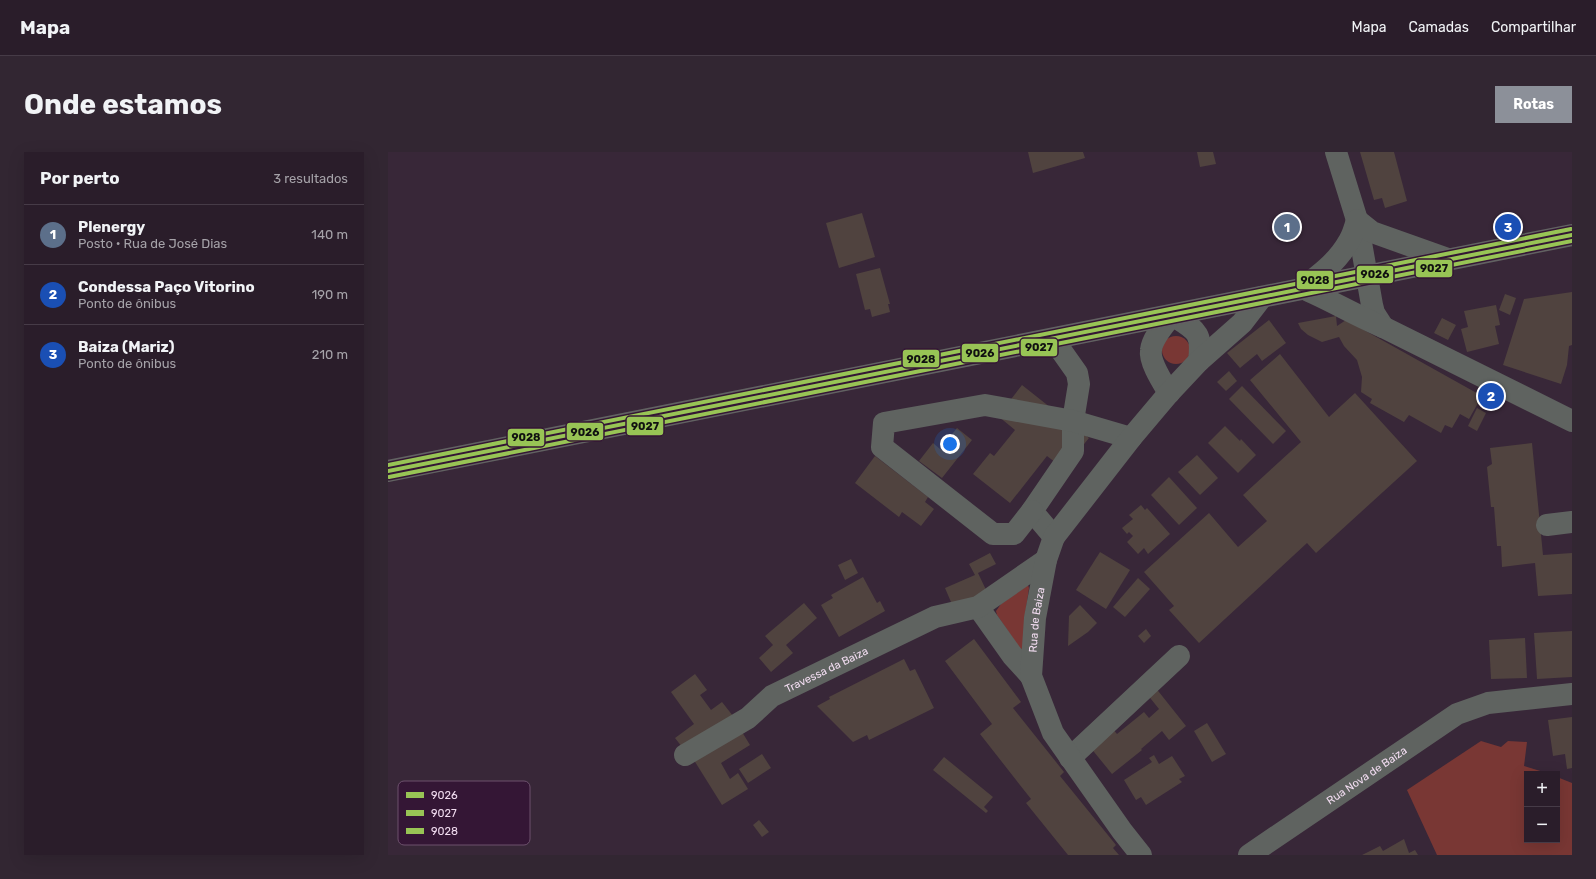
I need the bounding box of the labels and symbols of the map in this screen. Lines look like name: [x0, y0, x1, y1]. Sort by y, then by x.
pin: 1: [1274, 212, 1300, 242]
pin: 3: [1495, 212, 1521, 242]
line badge: 9027: [1415, 259, 1453, 278]
text: 9027: [1420, 262, 1449, 275]
line badge: 9026: [1356, 265, 1394, 284]
text: 9026: [1361, 268, 1389, 281]
line badge: 9028: [1296, 270, 1334, 290]
text: 9028: [1300, 274, 1330, 287]
line badge: 9027: [1020, 338, 1058, 357]
text: 9027: [1025, 341, 1054, 354]
line badge: 9026: [961, 343, 999, 363]
text: 9026: [966, 347, 994, 360]
line badge: 9028: [902, 349, 940, 368]
text: 9028: [906, 353, 936, 366]
pin: 2: [1478, 381, 1504, 411]
line badge: 9027: [626, 416, 664, 436]
text: 9027: [631, 420, 660, 433]
line badge: 9026: [566, 422, 604, 441]
text: 9026: [571, 426, 599, 439]
line badge: 9028: [507, 428, 545, 447]
text: 9028: [511, 431, 541, 444]
your location: [940, 434, 960, 454]
street label: Rua de Baiza: [1027, 586, 1048, 653]
street label: Travessa da Baiza: [783, 644, 870, 696]
street label: Rua Nova de Baiza: [1324, 744, 1409, 808]
legend: [398, 781, 530, 845]
text: 9026: [431, 789, 458, 802]
text: 9027: [431, 807, 457, 820]
text: 9028: [431, 825, 458, 838]

